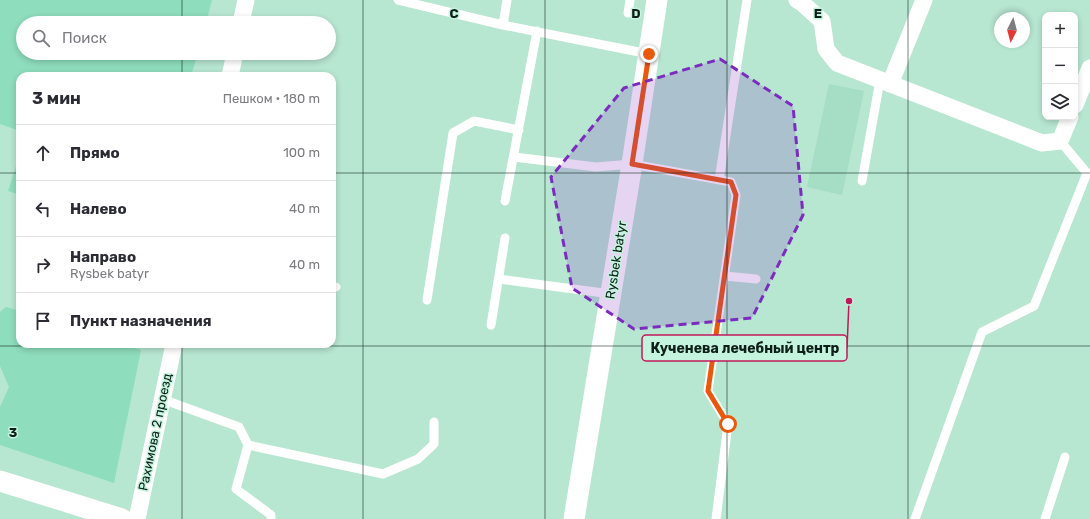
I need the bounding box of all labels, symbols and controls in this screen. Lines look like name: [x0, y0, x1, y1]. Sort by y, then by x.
text: C: [449, 6, 459, 21]
text: D: [631, 6, 641, 21]
text: E: [814, 6, 822, 21]
north arrow: [994, 12, 1030, 48]
map controls: [1042, 12, 1078, 120]
button: +: [1042, 12, 1078, 48]
search box: [16, 16, 336, 60]
icon: search: [30, 27, 52, 49]
text: Поиск: [62, 29, 107, 47]
route end: [640, 45, 658, 63]
button: −: [1042, 48, 1078, 84]
button: layers: [1042, 84, 1078, 120]
text: 3 мин: [32, 88, 81, 108]
text: Пешком · 180 m: [223, 91, 320, 106]
icon: ahead: [32, 142, 54, 164]
text: Прямо: [70, 144, 120, 162]
text: 100 m: [283, 145, 320, 160]
icon: left: [32, 198, 54, 220]
text: Налево: [70, 200, 127, 218]
text: 40 m: [289, 201, 320, 216]
street label: Rysbek batyr: [602, 220, 630, 300]
text: Направо: [70, 248, 136, 266]
icon: right: [32, 254, 54, 276]
text: 40 m: [289, 257, 320, 272]
text: Rysbek batyr: [70, 266, 149, 281]
icon: arrive: [32, 310, 54, 332]
text: Пункт назначения: [70, 312, 212, 330]
callout: Кученева лечебный центр: [642, 335, 847, 361]
text: Кученева лечебный центр: [651, 340, 840, 357]
street label: Рахимова 2 проезд: [135, 372, 175, 492]
route start: [719, 415, 737, 433]
text: 3: [9, 425, 18, 440]

